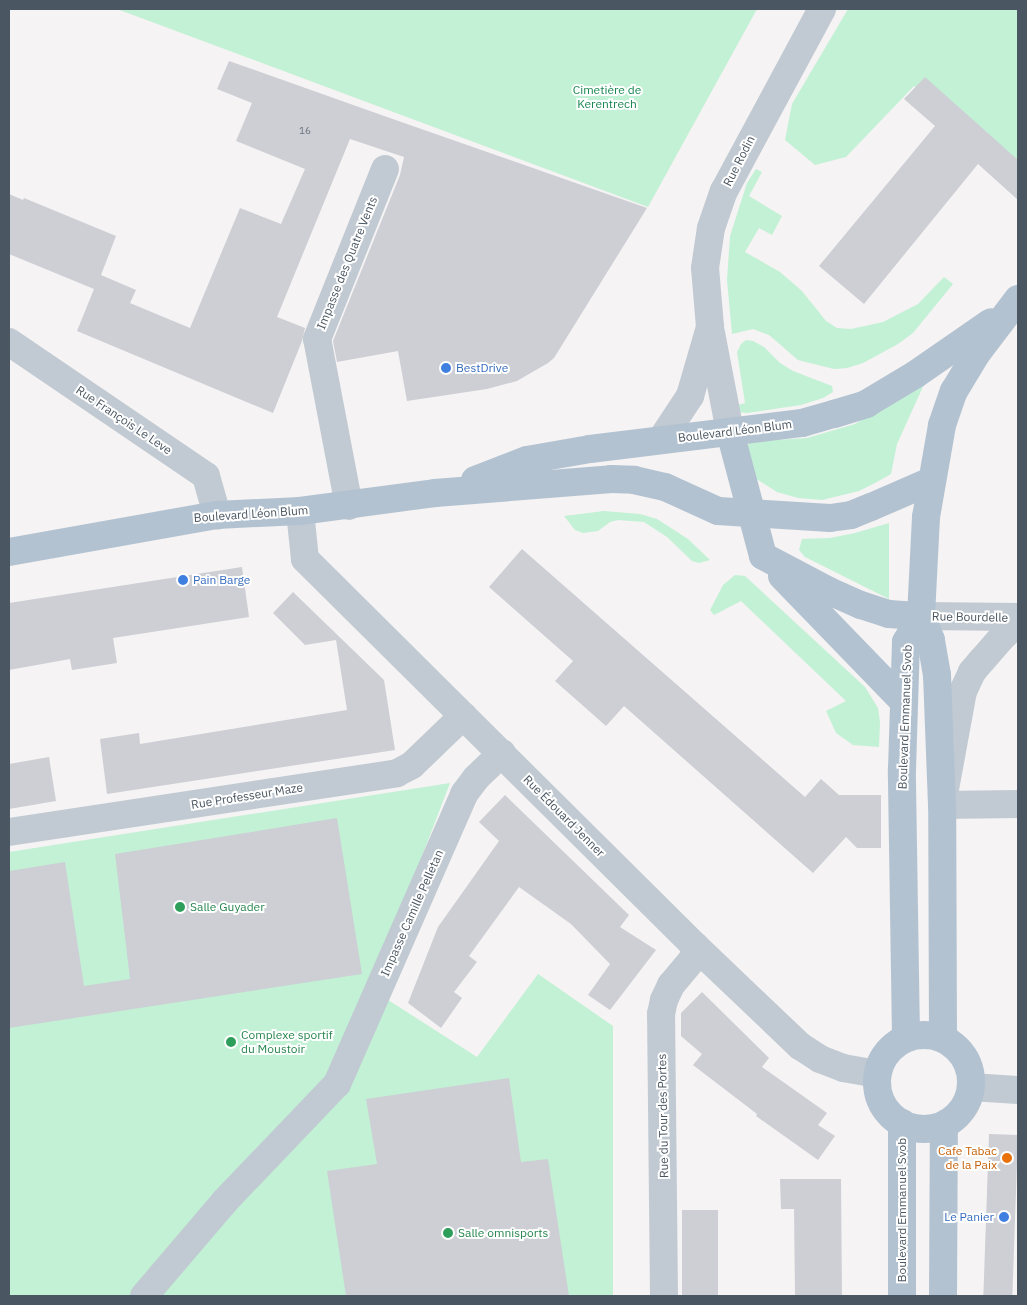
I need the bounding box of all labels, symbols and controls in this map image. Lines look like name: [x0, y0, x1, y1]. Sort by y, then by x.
park label: Cimetière de Kerentrech: [573, 83, 641, 111]
house number: 16: [299, 125, 311, 137]
street label: Rue Rodin: [720, 133, 758, 189]
street label: Impasse des Quatre Vents: [314, 194, 380, 332]
place label: BestDrive: [456, 361, 508, 375]
marker: BestDrive: [440, 362, 452, 374]
street label: Rue François Le Leve: [73, 383, 175, 457]
street label: Boulevard Léon Blum: [677, 417, 793, 445]
street label: Boulevard Léon Blum: [193, 503, 309, 525]
place label: Pain Barge: [193, 573, 250, 587]
marker: Pain Barge: [177, 574, 189, 586]
street label: Rue Bourdelle: [932, 609, 1008, 625]
street label: Boulevard Emmanuel Svob: [895, 644, 915, 790]
street label: Rue Édouard Jenner: [520, 772, 608, 860]
street label: Rue Professeur Maze: [190, 780, 304, 812]
street label: Impasse Camille Pelletan: [378, 847, 446, 979]
place label: Salle Guyader: [190, 900, 265, 914]
marker: Salle Guyader: [174, 901, 186, 913]
place label: Complexe sportif du Moustoir: [241, 1028, 333, 1056]
marker: Complexe sportif du Moustoir: [225, 1036, 237, 1048]
street label: Rue du Tour des Portes: [655, 1054, 671, 1178]
street label: Boulevard Emmanuel Svob: [895, 1138, 909, 1282]
place label: Cafe Tabac de la Paix: [938, 1144, 997, 1172]
marker: Cafe Tabac de la Paix: [1001, 1152, 1013, 1164]
place label: Le Panier: [944, 1210, 994, 1224]
marker: Le Panier: [998, 1211, 1010, 1223]
place label: Salle omnisports: [458, 1226, 548, 1240]
marker: Salle omnisports: [442, 1227, 454, 1239]

